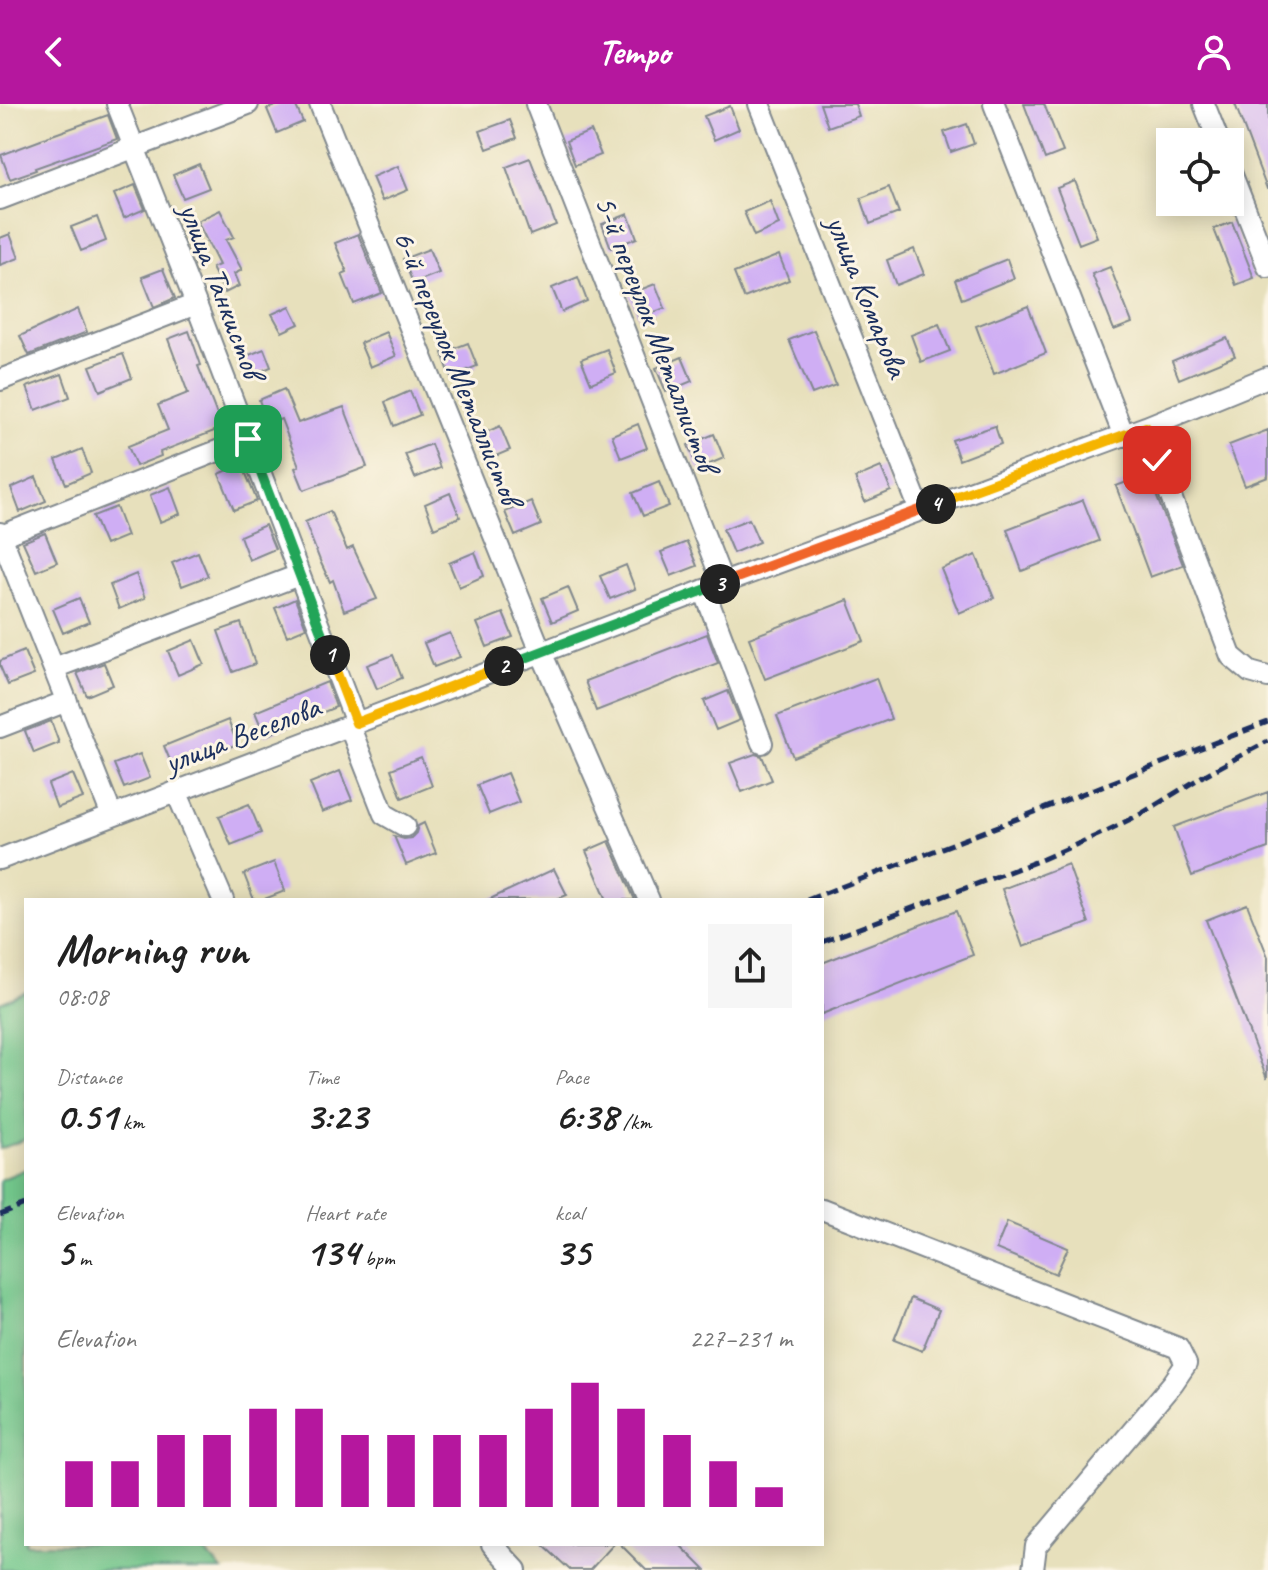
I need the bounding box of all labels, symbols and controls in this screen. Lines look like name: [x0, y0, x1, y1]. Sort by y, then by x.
text: Tempo: [598, 29, 670, 75]
icon: back: [32, 30, 76, 74]
icon: person: [1192, 30, 1236, 74]
map controls: [1156, 128, 1244, 216]
button: locate: [1156, 128, 1244, 216]
street label: 5-й переулок Металлистов: [585, 189, 731, 484]
street label: улица Танкистов: [169, 195, 276, 390]
street label: улица Комарова: [816, 207, 919, 385]
street label: 6-й переулок Металлистов: [384, 224, 534, 517]
pin: [214, 405, 282, 473]
icon: arrive: [226, 417, 270, 461]
pin: [1123, 426, 1191, 494]
icon: check: [1135, 438, 1179, 482]
pin: 4: [916, 484, 956, 524]
text: 4: [931, 490, 941, 518]
pin: 3: [700, 564, 740, 604]
text: 3: [715, 570, 725, 598]
pin: 1: [310, 635, 350, 675]
text: 1: [325, 641, 335, 669]
pin: 2: [484, 646, 524, 686]
text: 2: [499, 652, 509, 680]
street label: улица Веселова: [156, 685, 328, 784]
text: Morning run: [56, 922, 248, 977]
button: share: [708, 924, 792, 1008]
text: 08:08: [56, 980, 108, 1013]
text: Distance: [56, 1063, 122, 1091]
text: Time: [305, 1063, 339, 1091]
text: Pace: [555, 1063, 589, 1091]
text: 0.51: [56, 1091, 117, 1141]
text: 3:23: [305, 1091, 367, 1141]
text: 6:38: [555, 1091, 617, 1141]
text: km: [117, 1108, 144, 1136]
text: /km: [617, 1108, 652, 1136]
text: Elevation: [56, 1199, 124, 1227]
text: Heart rate: [305, 1199, 386, 1227]
text: kcal: [555, 1199, 584, 1227]
text: 5: [56, 1227, 73, 1277]
text: 134: [305, 1227, 359, 1277]
text: 35: [555, 1227, 590, 1277]
text: m: [73, 1244, 91, 1272]
text: bpm: [359, 1244, 395, 1272]
text: Elevation: [56, 1322, 136, 1355]
text: 227–231 m: [689, 1322, 792, 1355]

